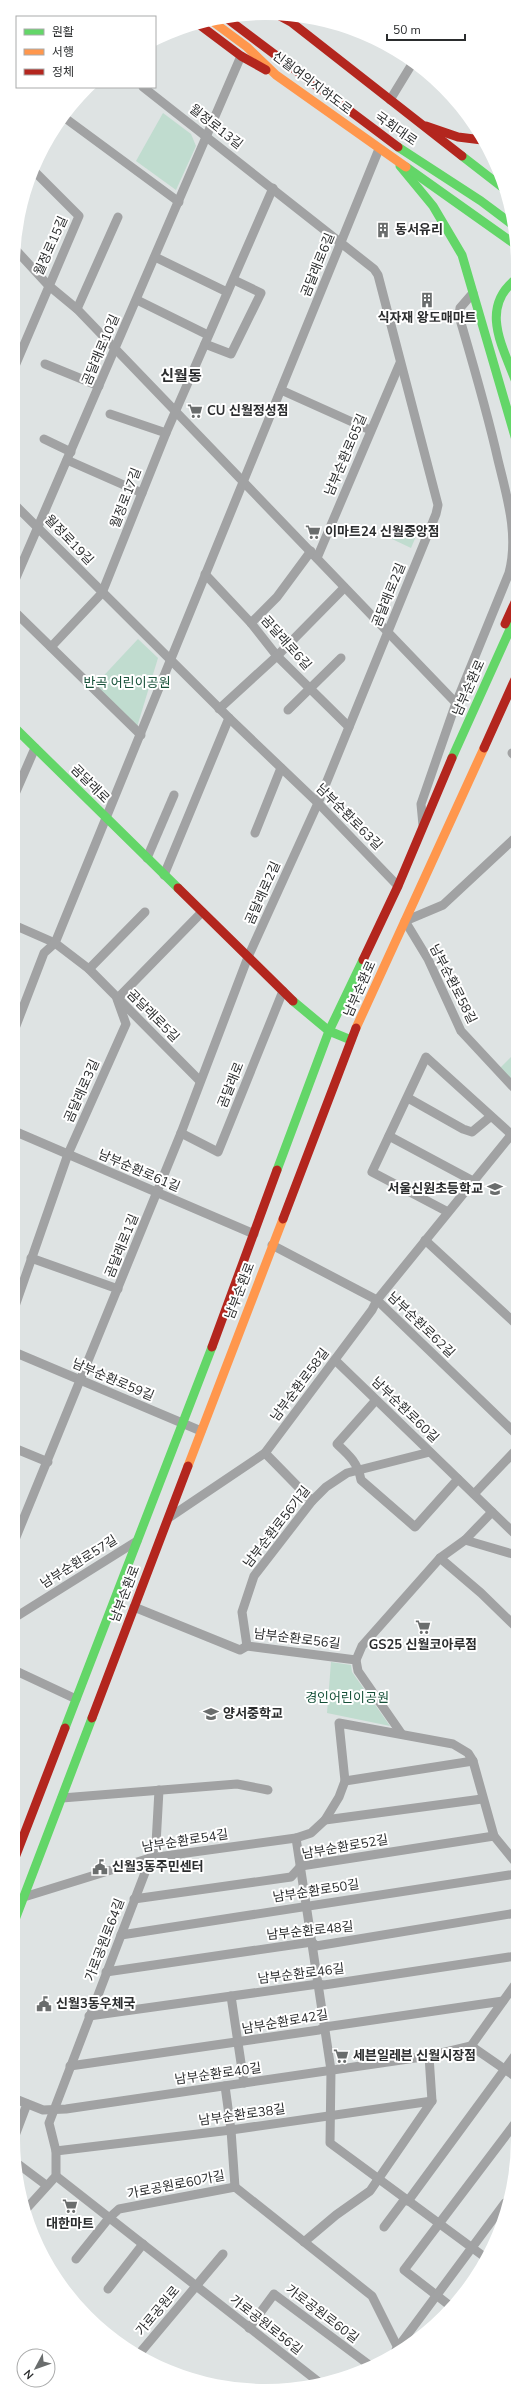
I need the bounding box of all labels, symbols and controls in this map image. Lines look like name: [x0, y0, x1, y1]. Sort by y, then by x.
legend: [16, 16, 156, 88]
scale bar: [387, 16, 465, 42]
text: 50 m: [393, 22, 421, 38]
text: 원활: [52, 24, 74, 40]
text: 서행: [52, 44, 74, 60]
street label: 신월여의지하도로: [268, 47, 356, 119]
text: 정체: [52, 64, 74, 80]
street label: 월정로13길: [185, 100, 247, 154]
street label: 국회대로: [371, 108, 421, 150]
street label: 월정로15길: [30, 213, 72, 279]
building icon: 동서유리: [374, 221, 392, 239]
place label: 동서유리: [395, 221, 443, 239]
street label: 곰달래로6길: [297, 230, 339, 300]
building icon: 식자재 왕도매마트: [418, 291, 436, 309]
place label: 식자재 왕도매마트: [377, 309, 477, 327]
street label: 곰달래로10길: [78, 312, 124, 388]
district label: 신월동: [160, 366, 202, 386]
supermarket icon: CU 신월정성점: [186, 402, 204, 420]
place label: CU 신월정성점: [207, 402, 289, 420]
street label: 남부순환로65길: [321, 411, 371, 499]
street label: 월정로17길: [106, 465, 146, 531]
street label: 월정로19길: [40, 511, 98, 569]
supermarket icon: 이마트24 신월중앙점: [304, 523, 322, 541]
place label: 이마트24 신월중앙점: [325, 523, 440, 541]
street label: 곰달래로2길: [368, 560, 410, 630]
street label: 곰달래로6길: [257, 612, 315, 674]
street label: 남부순환로: [449, 657, 489, 719]
park label: 반곡 어린이공원: [83, 674, 171, 692]
street label: 곰달래로: [67, 761, 113, 807]
street label: 남부순환로63길: [312, 780, 386, 854]
street label: 곰달래로2길: [241, 858, 285, 928]
street label: 남부순환로58길: [425, 941, 481, 1027]
street label: 남부순환로: [340, 958, 380, 1020]
street label: 곰달래로5길: [123, 986, 183, 1046]
street label: 곰달래로3길: [60, 1056, 104, 1126]
street label: 곰달래로: [214, 1059, 248, 1111]
street label: 남부순환로61길: [95, 1146, 183, 1196]
place label: 서울신원초등학교: [387, 1180, 483, 1198]
school or university icon: 서울신원초등학교: [486, 1180, 504, 1198]
street label: 곰달래로1길: [101, 1211, 143, 1281]
street label: 남부순환로: [221, 1260, 259, 1322]
street label: 남부순환로62길: [383, 1288, 459, 1362]
street label: 남부순환로58길: [267, 1345, 333, 1425]
street label: 남부순환로59길: [69, 1355, 157, 1405]
street label: 남부순환로60길: [367, 1373, 443, 1447]
street label: 남부순환로56가길: [239, 1482, 315, 1572]
street label: 남부순환로57길: [37, 1531, 121, 1593]
street label: 남부순환로: [106, 1563, 144, 1625]
supermarket icon: GS25 신월코아루점: [414, 1618, 432, 1636]
street label: 남부순환로56길: [253, 1625, 341, 1653]
place label: GS25 신월코아루점: [369, 1636, 477, 1654]
park label: 경인어린이공원: [305, 1689, 389, 1707]
school or university icon: 양서중학교: [202, 1705, 220, 1723]
place label: 양서중학교: [223, 1705, 283, 1723]
street label: 남부순환로54길: [140, 1825, 230, 1857]
street label: 남부순환로52길: [300, 1831, 390, 1863]
public building icon: 신월3동주민센터: [91, 1858, 109, 1876]
place label: 신월3동주민센터: [112, 1858, 204, 1876]
street label: 남부순환로50길: [271, 1875, 361, 1907]
street label: 가로공원로64길: [81, 1896, 129, 1984]
street label: 남부순환로48길: [266, 1917, 354, 1945]
street label: 남부순환로46길: [257, 1960, 345, 1988]
public building icon: 신월3동우체국: [35, 1995, 53, 2013]
place label: 신월3동우체국: [56, 1995, 136, 2013]
street label: 남부순환로42길: [240, 2006, 330, 2038]
supermarket icon: 세븐일레븐 신월시장점: [332, 2047, 350, 2065]
place label: 세븐일레븐 신월시장점: [353, 2047, 476, 2065]
street label: 남부순환로40길: [173, 2059, 263, 2089]
street label: 남부순환로38길: [197, 2100, 287, 2130]
street label: 가로공원로60가길: [126, 2167, 226, 2203]
supermarket icon: 대한마트: [61, 2197, 79, 2215]
place label: 대한마트: [46, 2215, 94, 2233]
street label: 가로공원로60길: [282, 2281, 362, 2347]
street label: 가로공원로: [132, 2282, 184, 2340]
street label: 가로공원로56길: [226, 2291, 306, 2359]
north arrow: [16, 2348, 56, 2388]
text: N: [20, 2366, 37, 2382]

